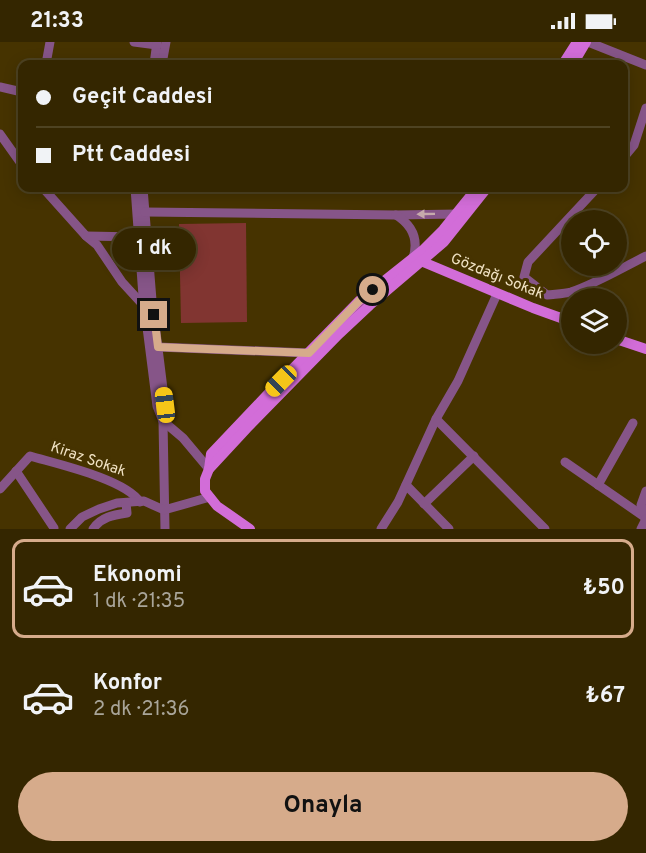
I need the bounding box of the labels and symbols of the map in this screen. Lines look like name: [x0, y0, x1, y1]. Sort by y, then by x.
one-way arrow: [417, 209, 436, 219]
callout: 1 dk: [112, 228, 196, 270]
street label: Gözdağı Sokak: [448, 250, 546, 304]
route start: [359, 276, 386, 303]
route end: [140, 301, 167, 328]
car: [262, 362, 300, 400]
car: [154, 386, 176, 424]
street label: Kiraz Sokak: [48, 438, 128, 482]

